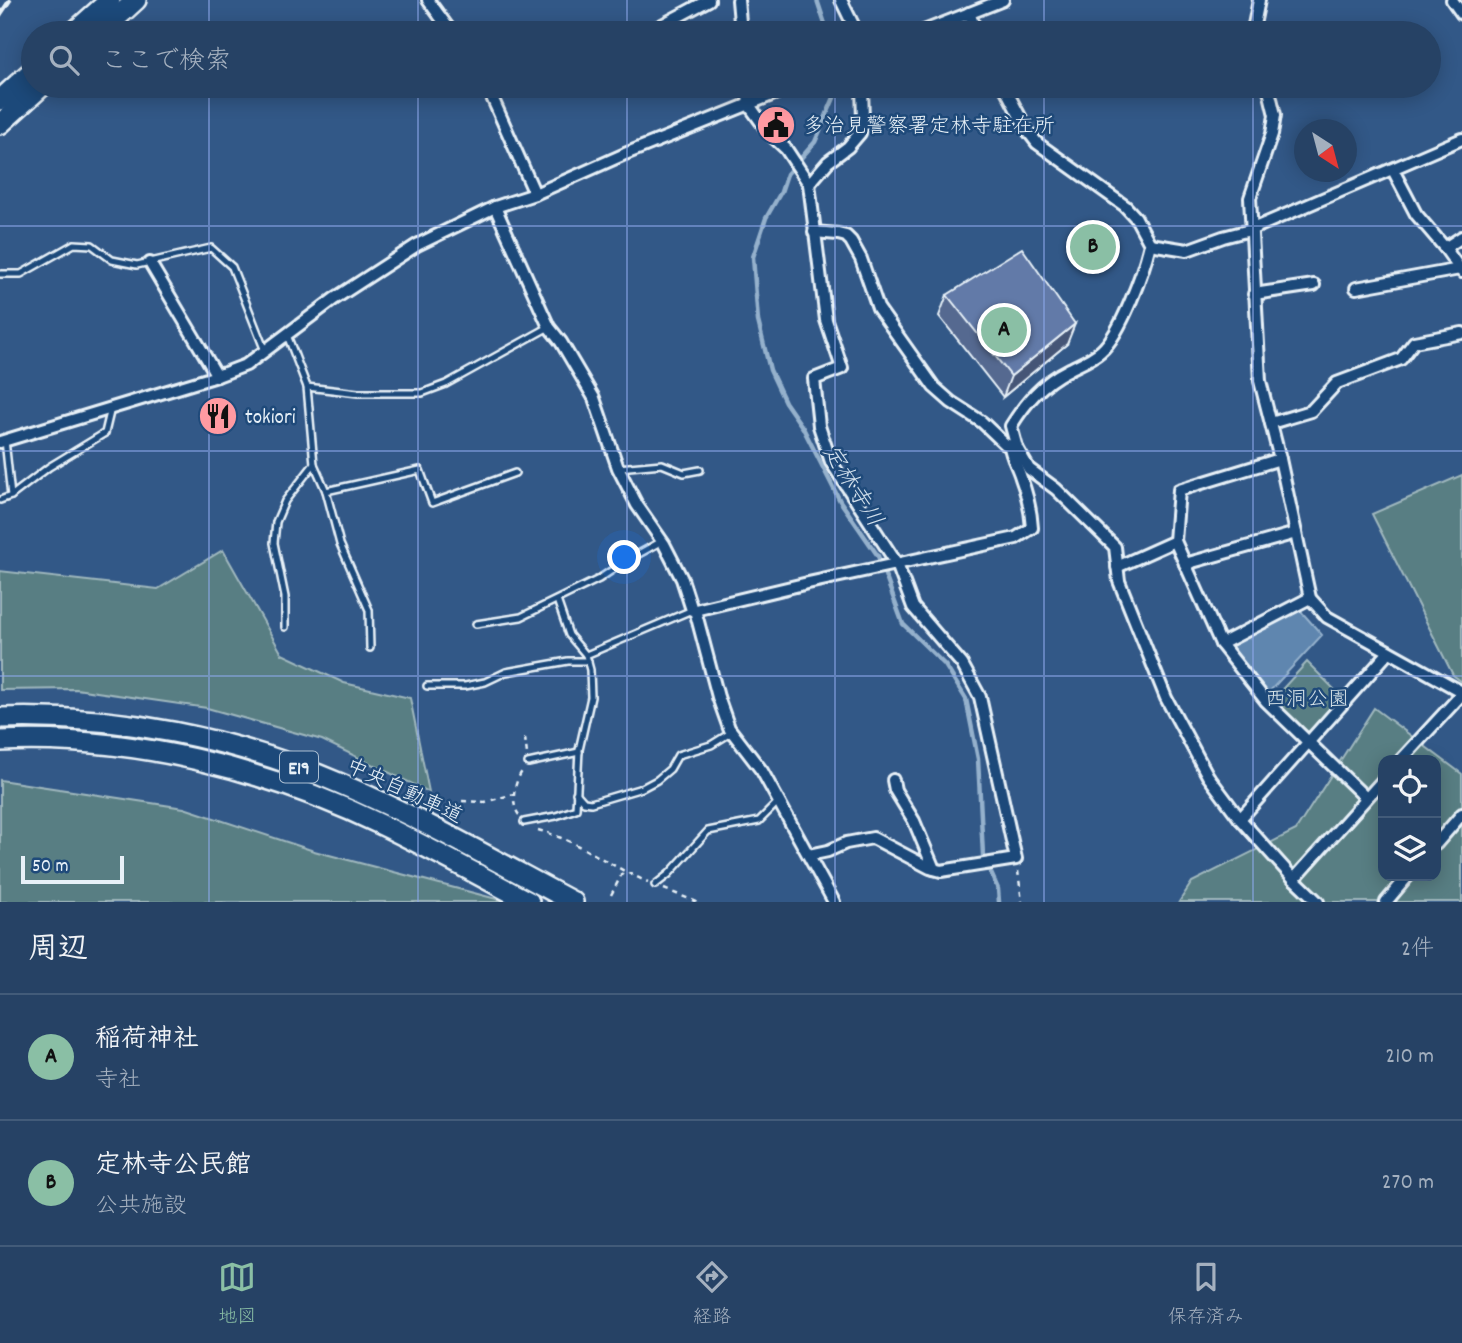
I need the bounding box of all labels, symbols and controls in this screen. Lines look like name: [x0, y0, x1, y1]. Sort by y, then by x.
search box: [21, 21, 1441, 98]
icon: search: [45, 41, 83, 79]
text: ここで検索: [101, 44, 231, 81]
public building icon: 多治見警察署定林寺駐在所: [755, 104, 797, 146]
place label: 多治見警察署定林寺駐在所: [803, 113, 1055, 143]
north arrow: [1294, 119, 1357, 182]
pin: B: [1070, 221, 1116, 273]
pin: A: [981, 304, 1027, 356]
restaurant icon: tokiori: [197, 395, 239, 437]
place label: tokiori: [245, 404, 296, 434]
water label: 定林寺川: [813, 439, 889, 535]
your location: [607, 540, 641, 574]
park label: 西洞公園: [1265, 686, 1349, 716]
road number: E19: [280, 752, 318, 782]
street label: 中央自動車道: [340, 752, 467, 833]
map controls: [1378, 755, 1441, 881]
button: locate: [1378, 755, 1441, 818]
button: layers: [1378, 818, 1441, 881]
scale bar: [21, 853, 124, 885]
text: 50 m: [32, 854, 69, 881]
text: 周辺: [28, 930, 88, 973]
text: 2件: [1401, 934, 1434, 967]
text: 稲荷神社: [95, 1022, 199, 1059]
text: A: [45, 1041, 57, 1074]
text: 210 m: [1385, 1041, 1434, 1074]
text: 寺社: [95, 1065, 141, 1098]
text: 定林寺公民館: [95, 1148, 251, 1185]
text: B: [46, 1167, 56, 1200]
text: 270 m: [1382, 1167, 1434, 1200]
text: 公共施設: [95, 1191, 187, 1224]
tab: 地図: [218, 1258, 256, 1332]
tab: 経路: [693, 1258, 731, 1332]
tab: 保存済み: [1168, 1258, 1244, 1332]

